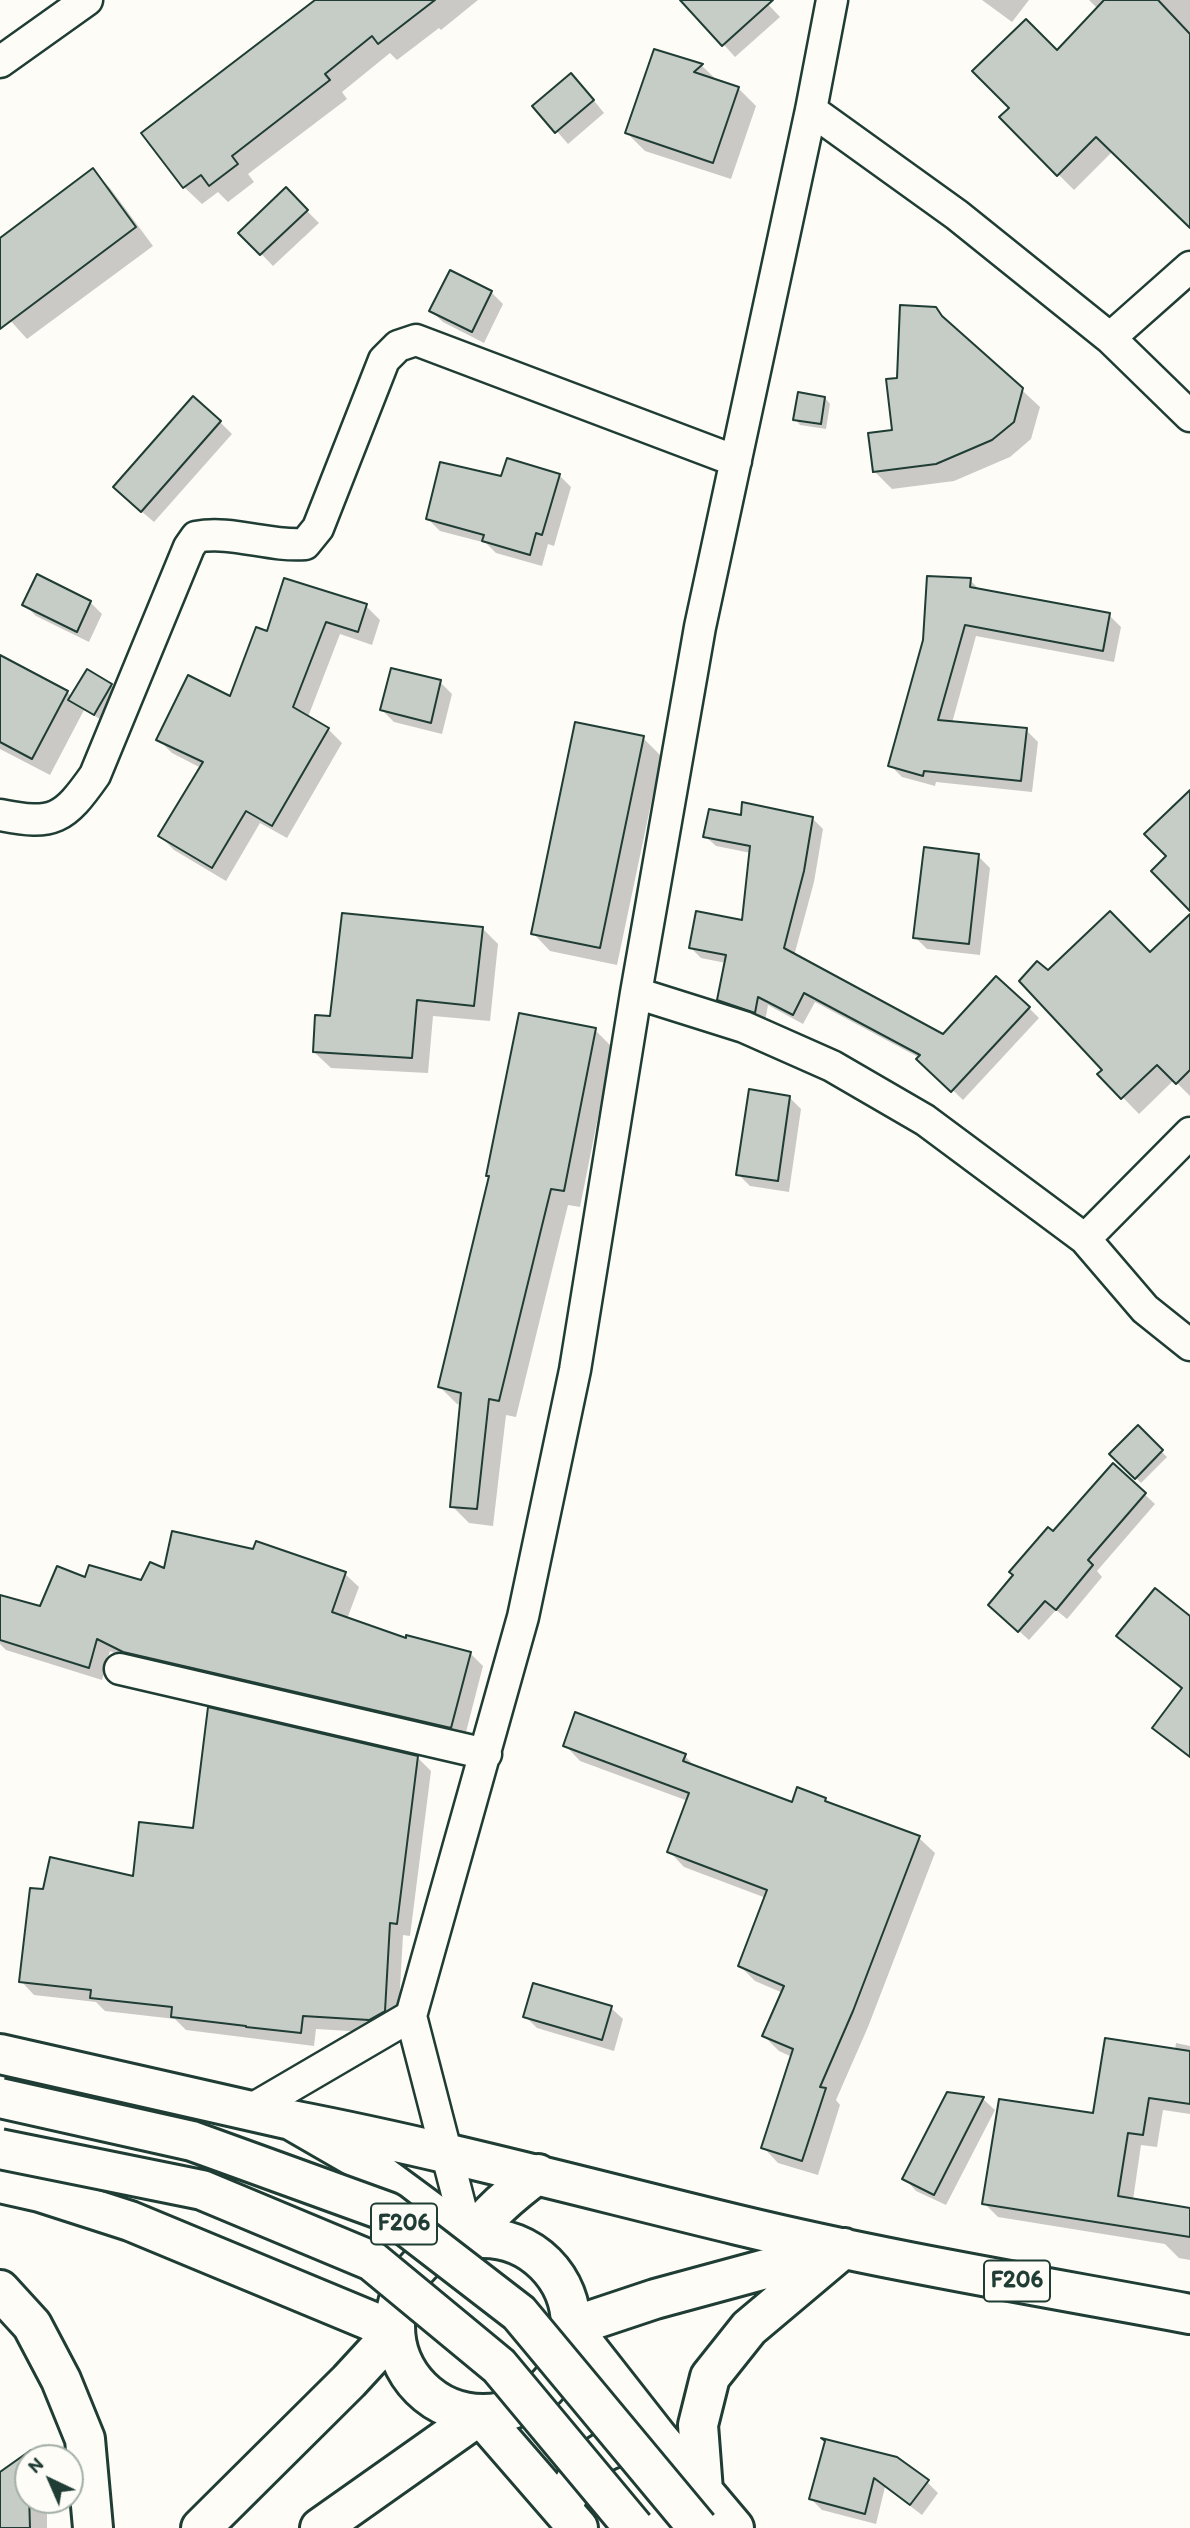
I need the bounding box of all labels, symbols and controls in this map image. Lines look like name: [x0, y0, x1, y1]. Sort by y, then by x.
road number: F206: [371, 2204, 437, 2244]
road number: F206: [984, 2260, 1050, 2302]
north arrow: [14, 2444, 84, 2514]
text: N: [23, 2452, 48, 2478]

